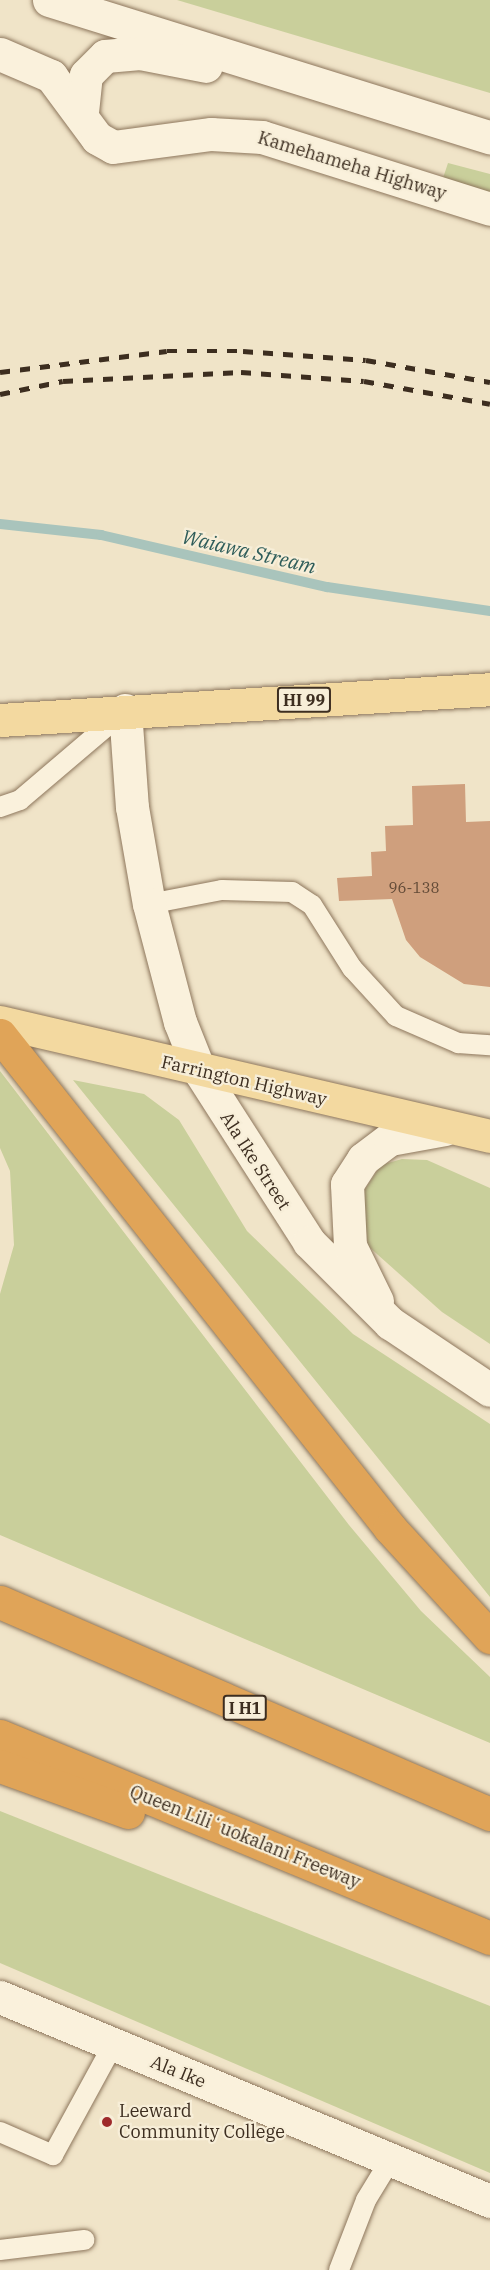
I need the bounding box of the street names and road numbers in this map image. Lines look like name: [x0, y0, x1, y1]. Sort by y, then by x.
street label: Kamehameha Highway: [255, 127, 449, 205]
road number: HI 99: [276, 687, 332, 713]
street label: Farrington Highway: [159, 1051, 329, 1111]
street label: Ala Ike Street: [215, 1108, 295, 1214]
road number: I H1: [222, 1695, 268, 1721]
street label: Queen Liliʻuokalani Freeway: [127, 1781, 363, 1893]
street label: Ala Ike: [147, 2051, 209, 2093]

